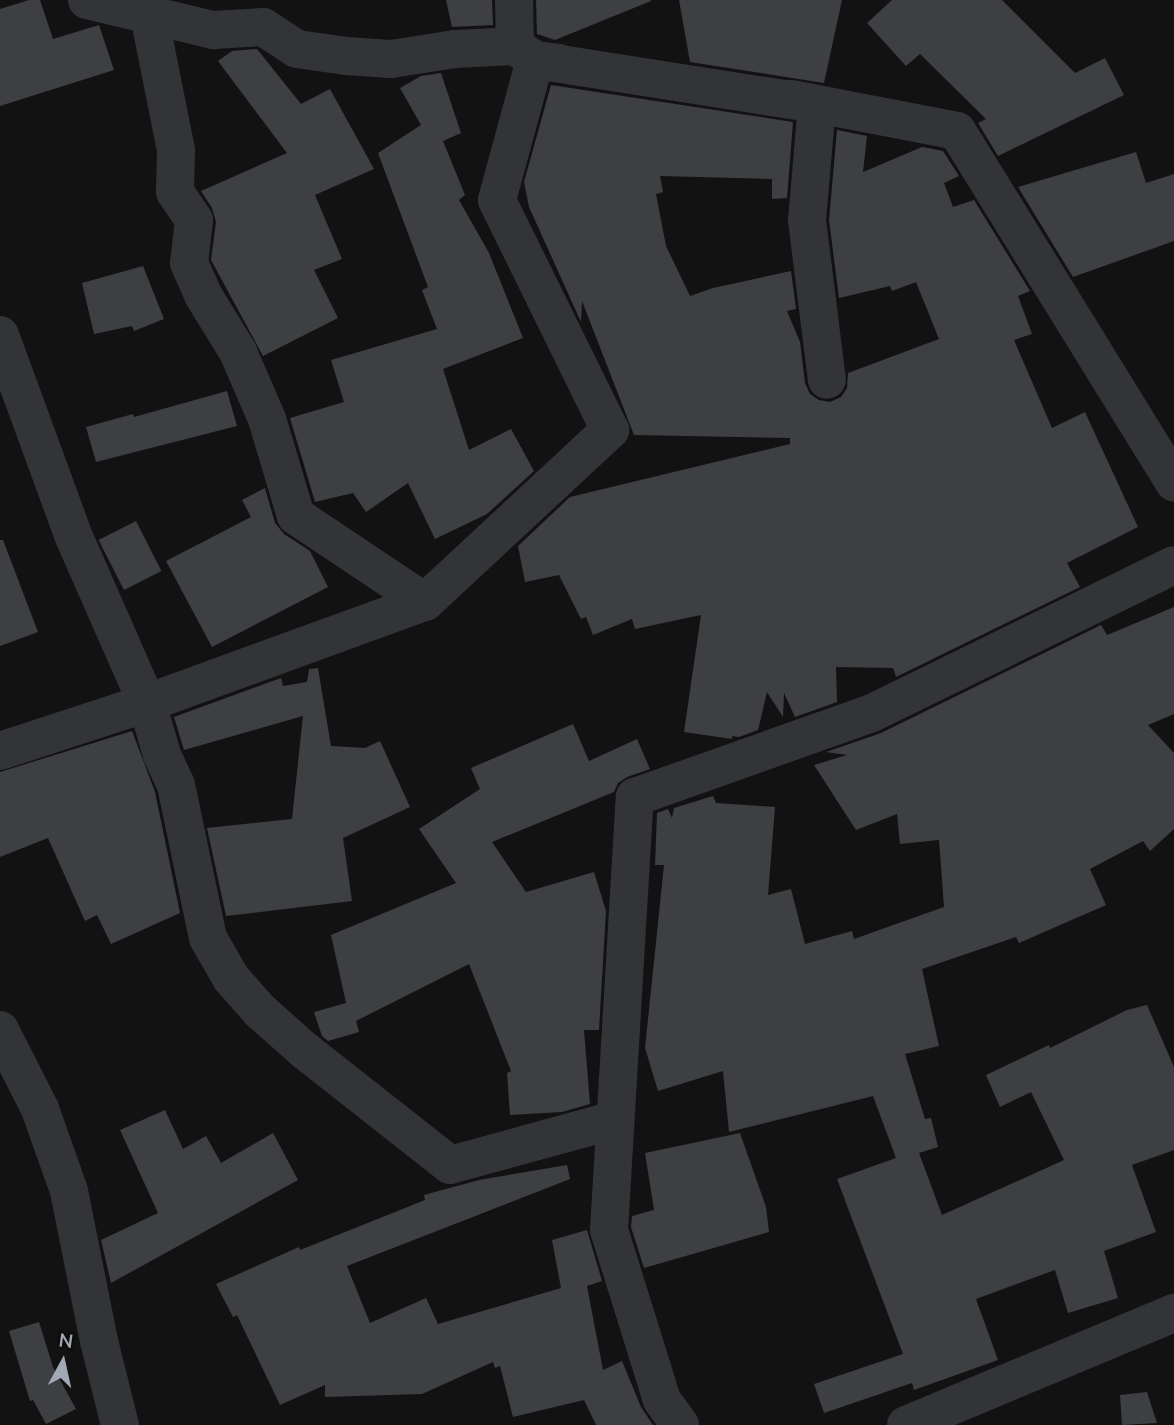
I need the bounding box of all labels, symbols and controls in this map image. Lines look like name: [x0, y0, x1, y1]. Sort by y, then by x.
north arrow: [28, 1327, 98, 1397]
text: N: [57, 1327, 75, 1355]

